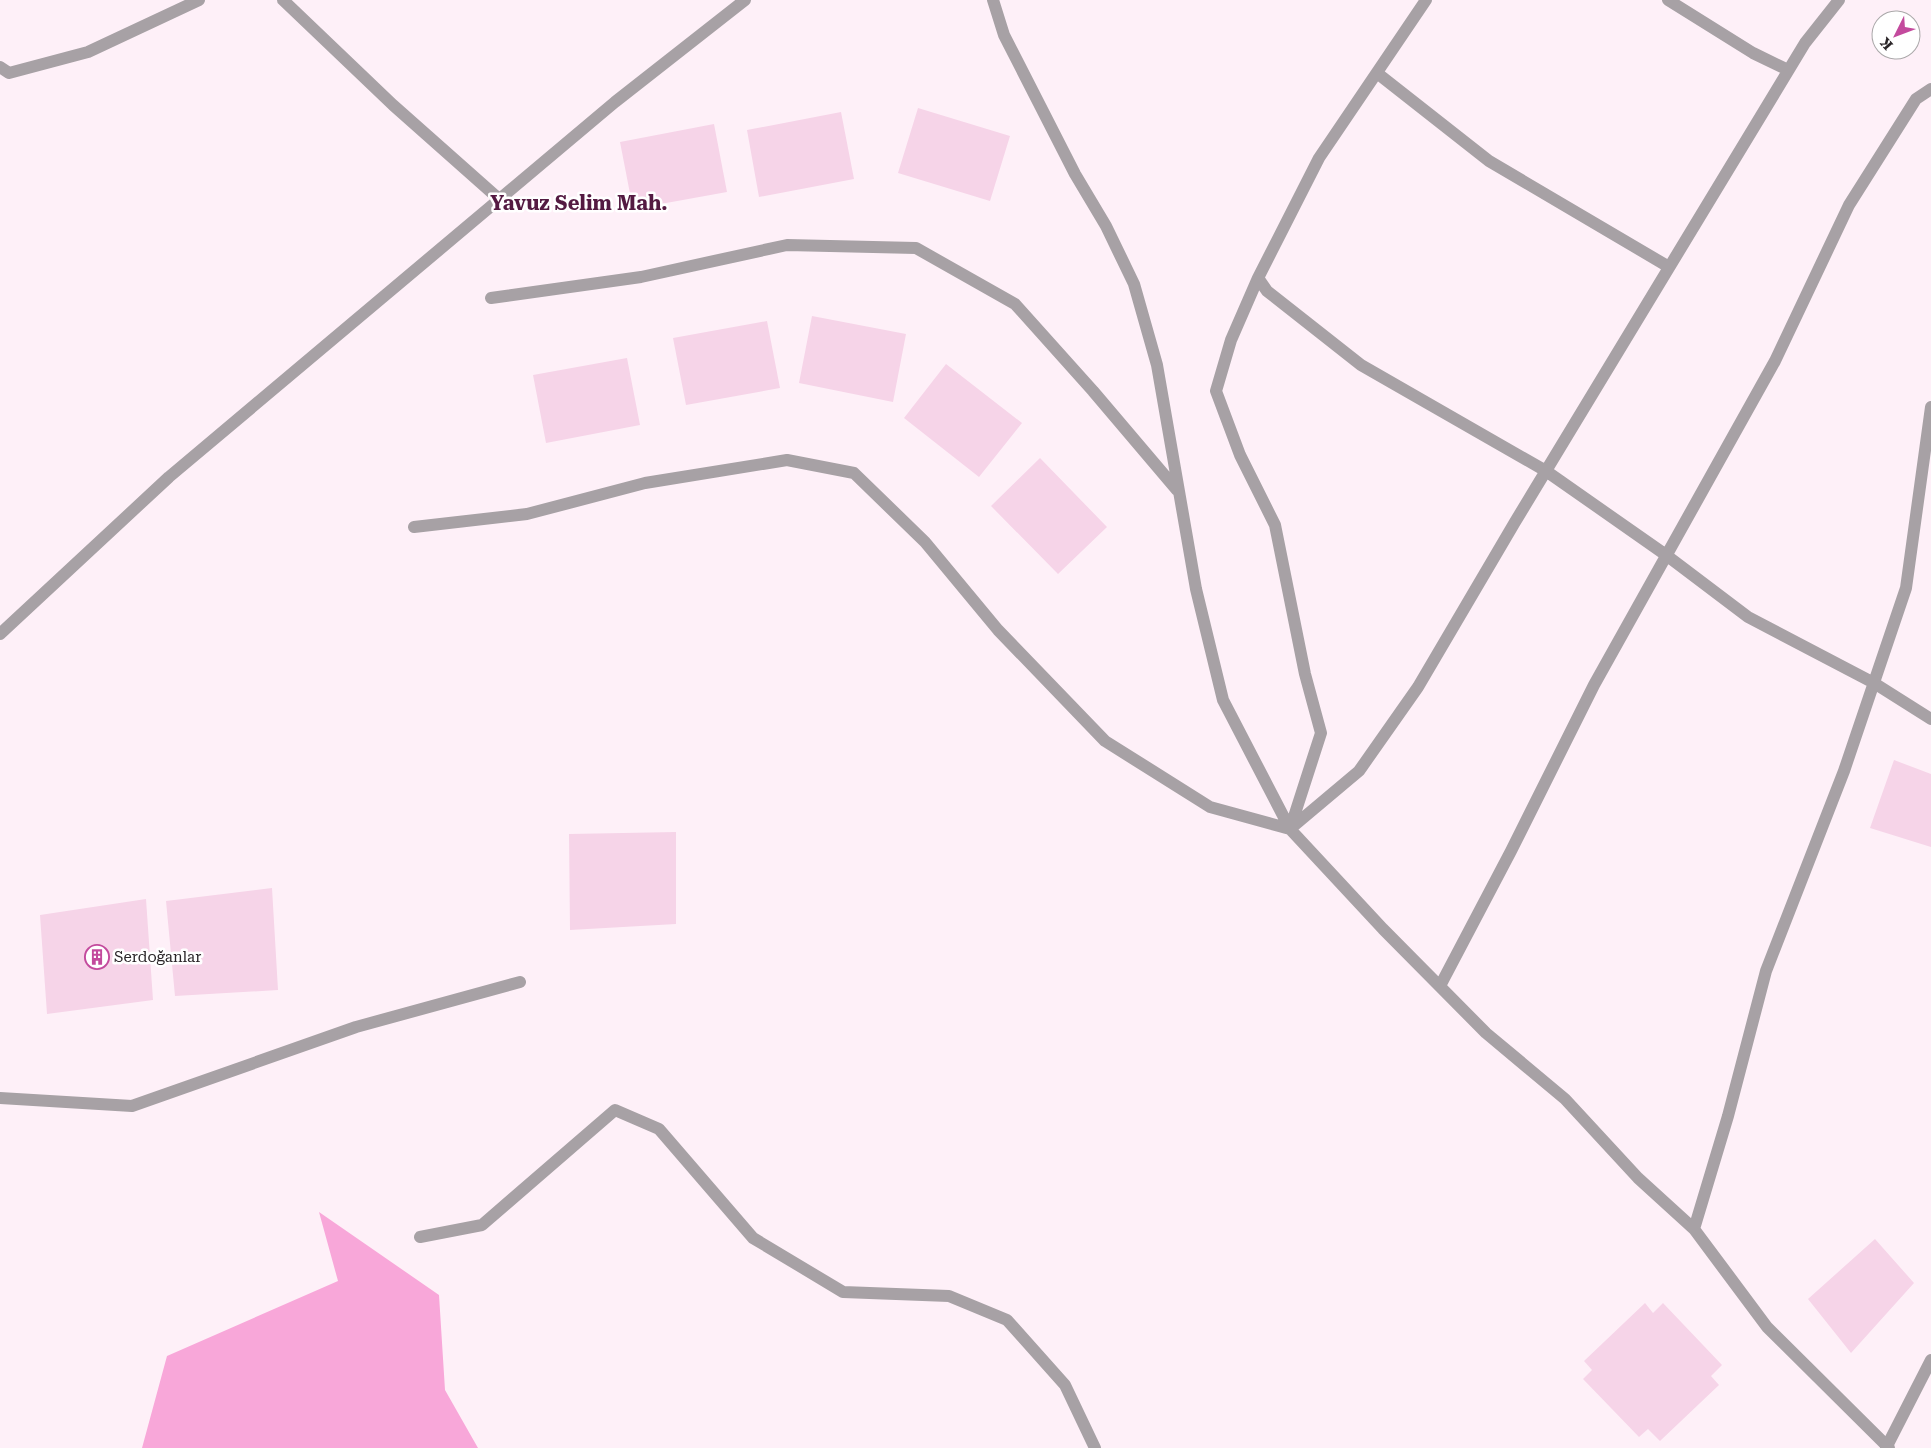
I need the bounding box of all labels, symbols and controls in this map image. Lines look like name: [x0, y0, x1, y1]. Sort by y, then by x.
north arrow: [1871, 10, 1921, 60]
text: K: [1877, 34, 1896, 53]
district label: Yavuz Selim Mah.: [490, 191, 668, 215]
building icon: Serdoğanlar: [84, 944, 110, 970]
place label: Serdoğanlar: [114, 948, 201, 966]

